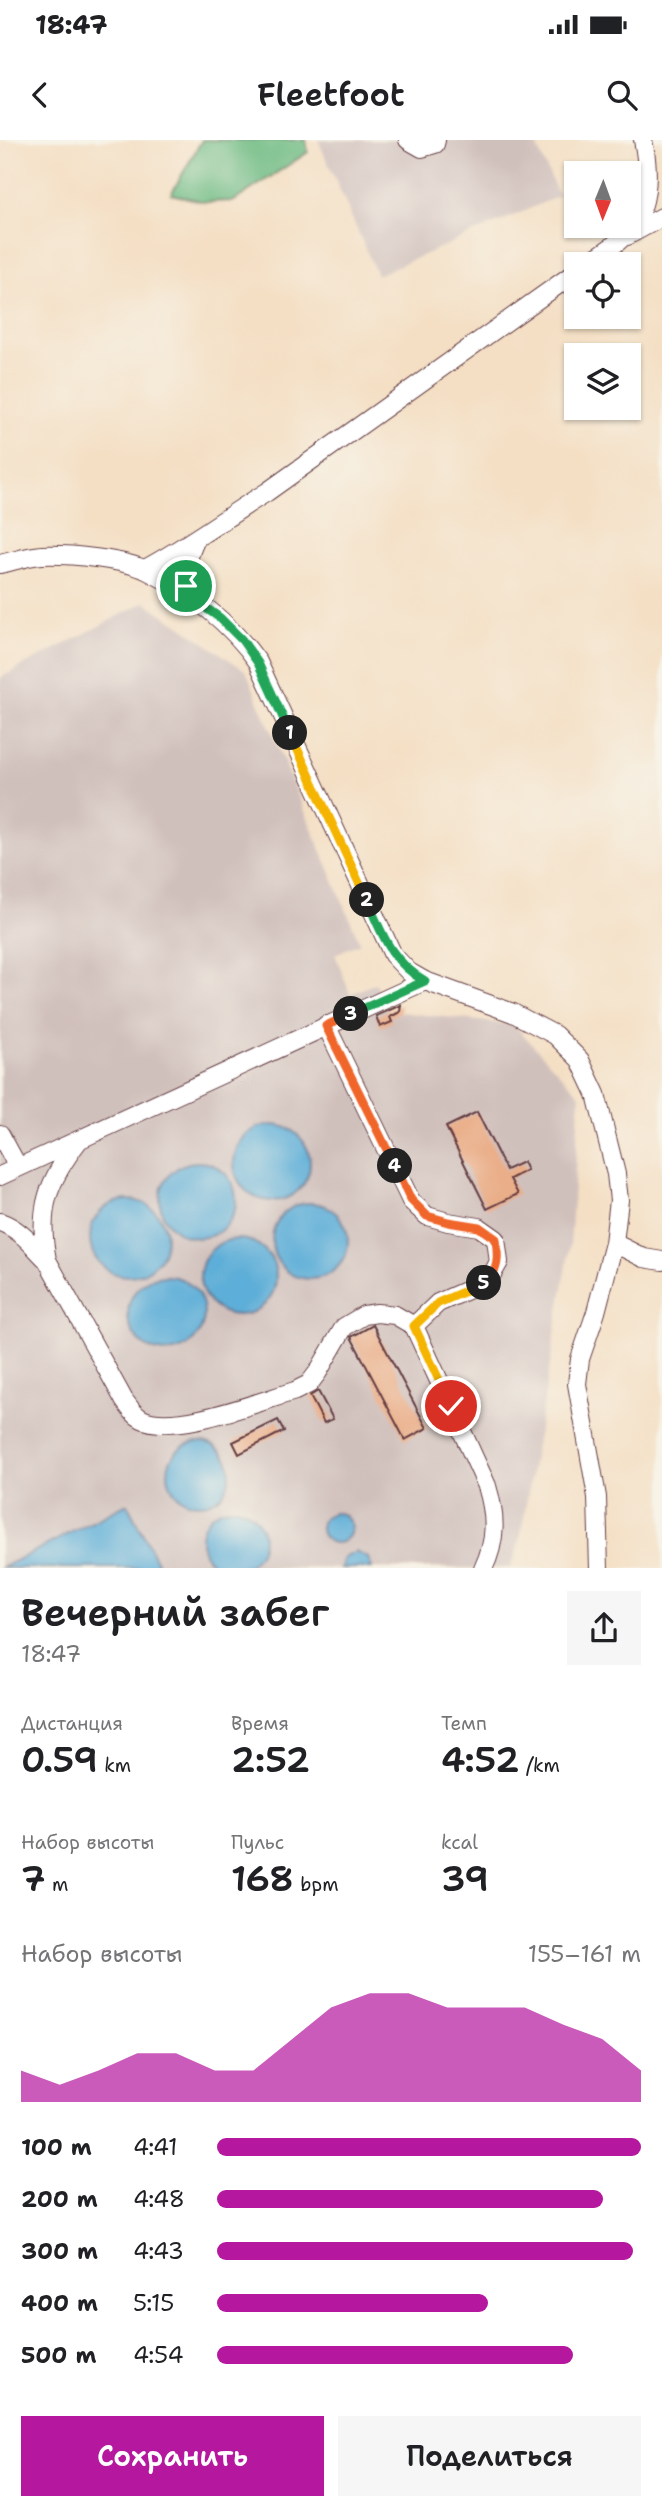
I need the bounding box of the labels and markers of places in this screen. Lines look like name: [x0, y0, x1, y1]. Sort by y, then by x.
pin: [156, 556, 216, 616]
pin: 1: [272, 716, 308, 750]
pin: 2: [350, 882, 384, 918]
pin: 3: [334, 996, 368, 1032]
pin: 4: [378, 1149, 412, 1184]
pin: 5: [466, 1266, 502, 1300]
pin: [421, 1376, 481, 1436]

